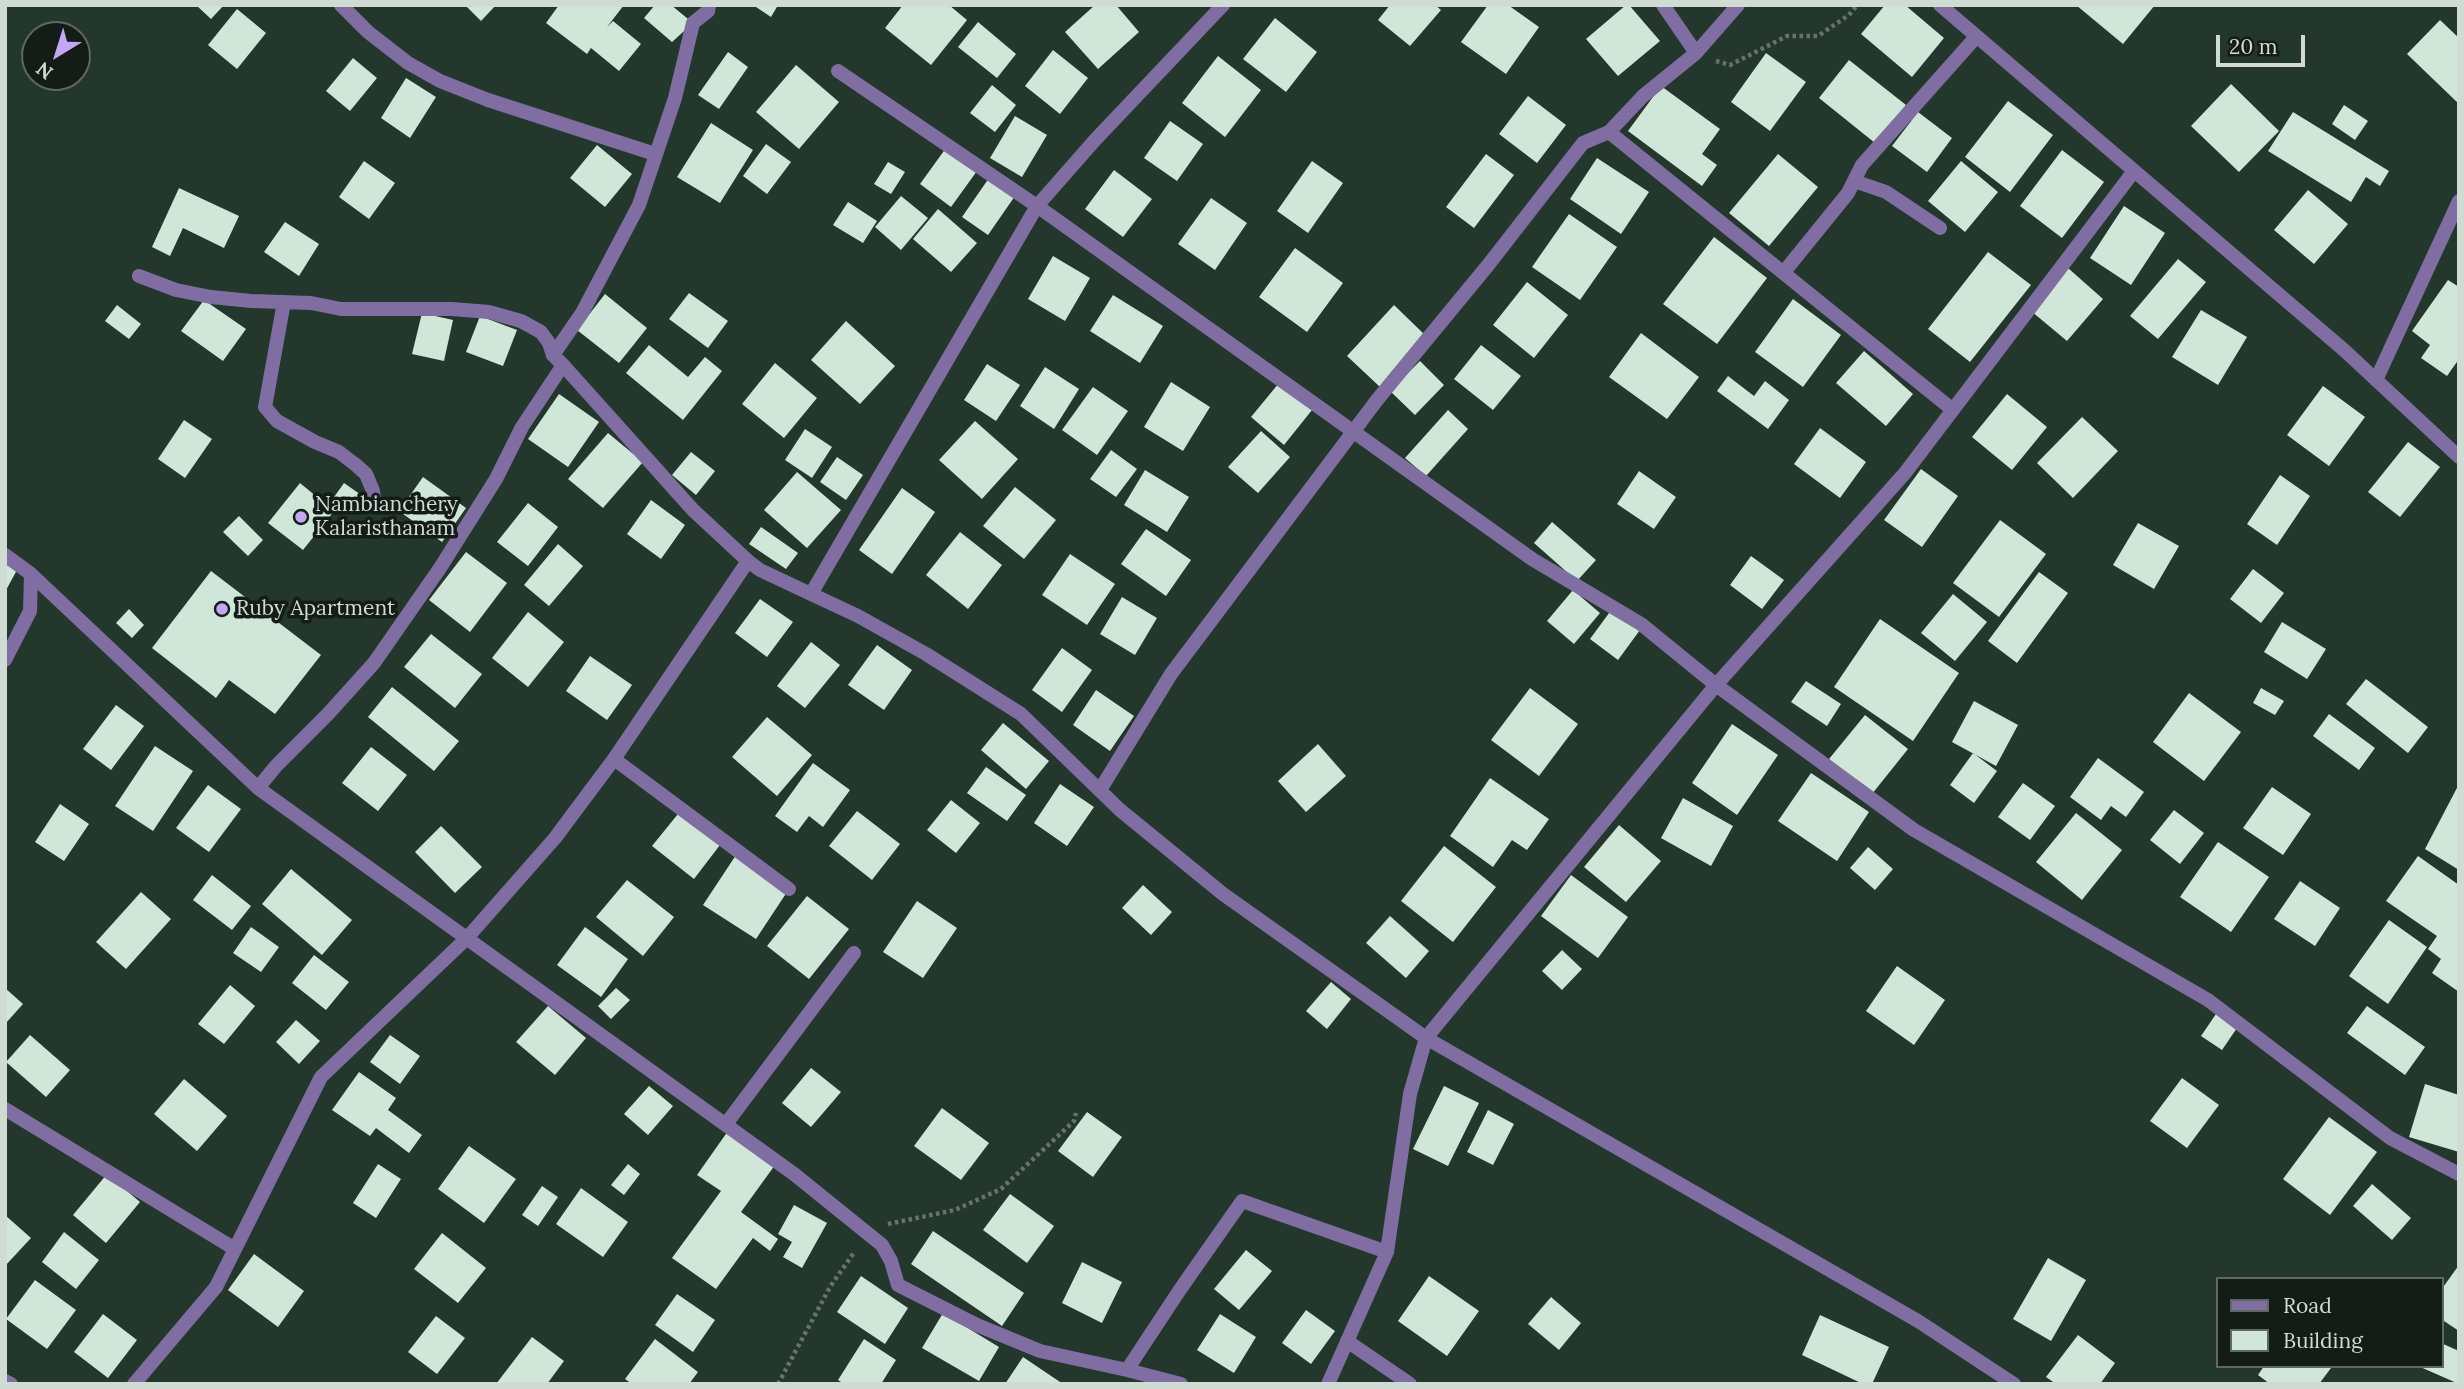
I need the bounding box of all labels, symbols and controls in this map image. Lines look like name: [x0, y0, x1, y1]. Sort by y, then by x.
north arrow: [21, 21, 91, 91]
scale bar: [2219, 21, 2308, 65]
text: 20 m: [2229, 33, 2278, 60]
text: N: [31, 57, 57, 85]
place label: Nambianchery Kalaristhanam: [315, 492, 458, 542]
marker: Nambianchery Kalaristhanam: [293, 509, 309, 525]
place label: Ruby Apartment: [236, 596, 395, 622]
marker: Ruby Apartment: [214, 601, 230, 617]
legend: [2216, 1277, 2443, 1368]
text: Road: [2283, 1292, 2332, 1319]
text: Building: [2283, 1327, 2363, 1354]

